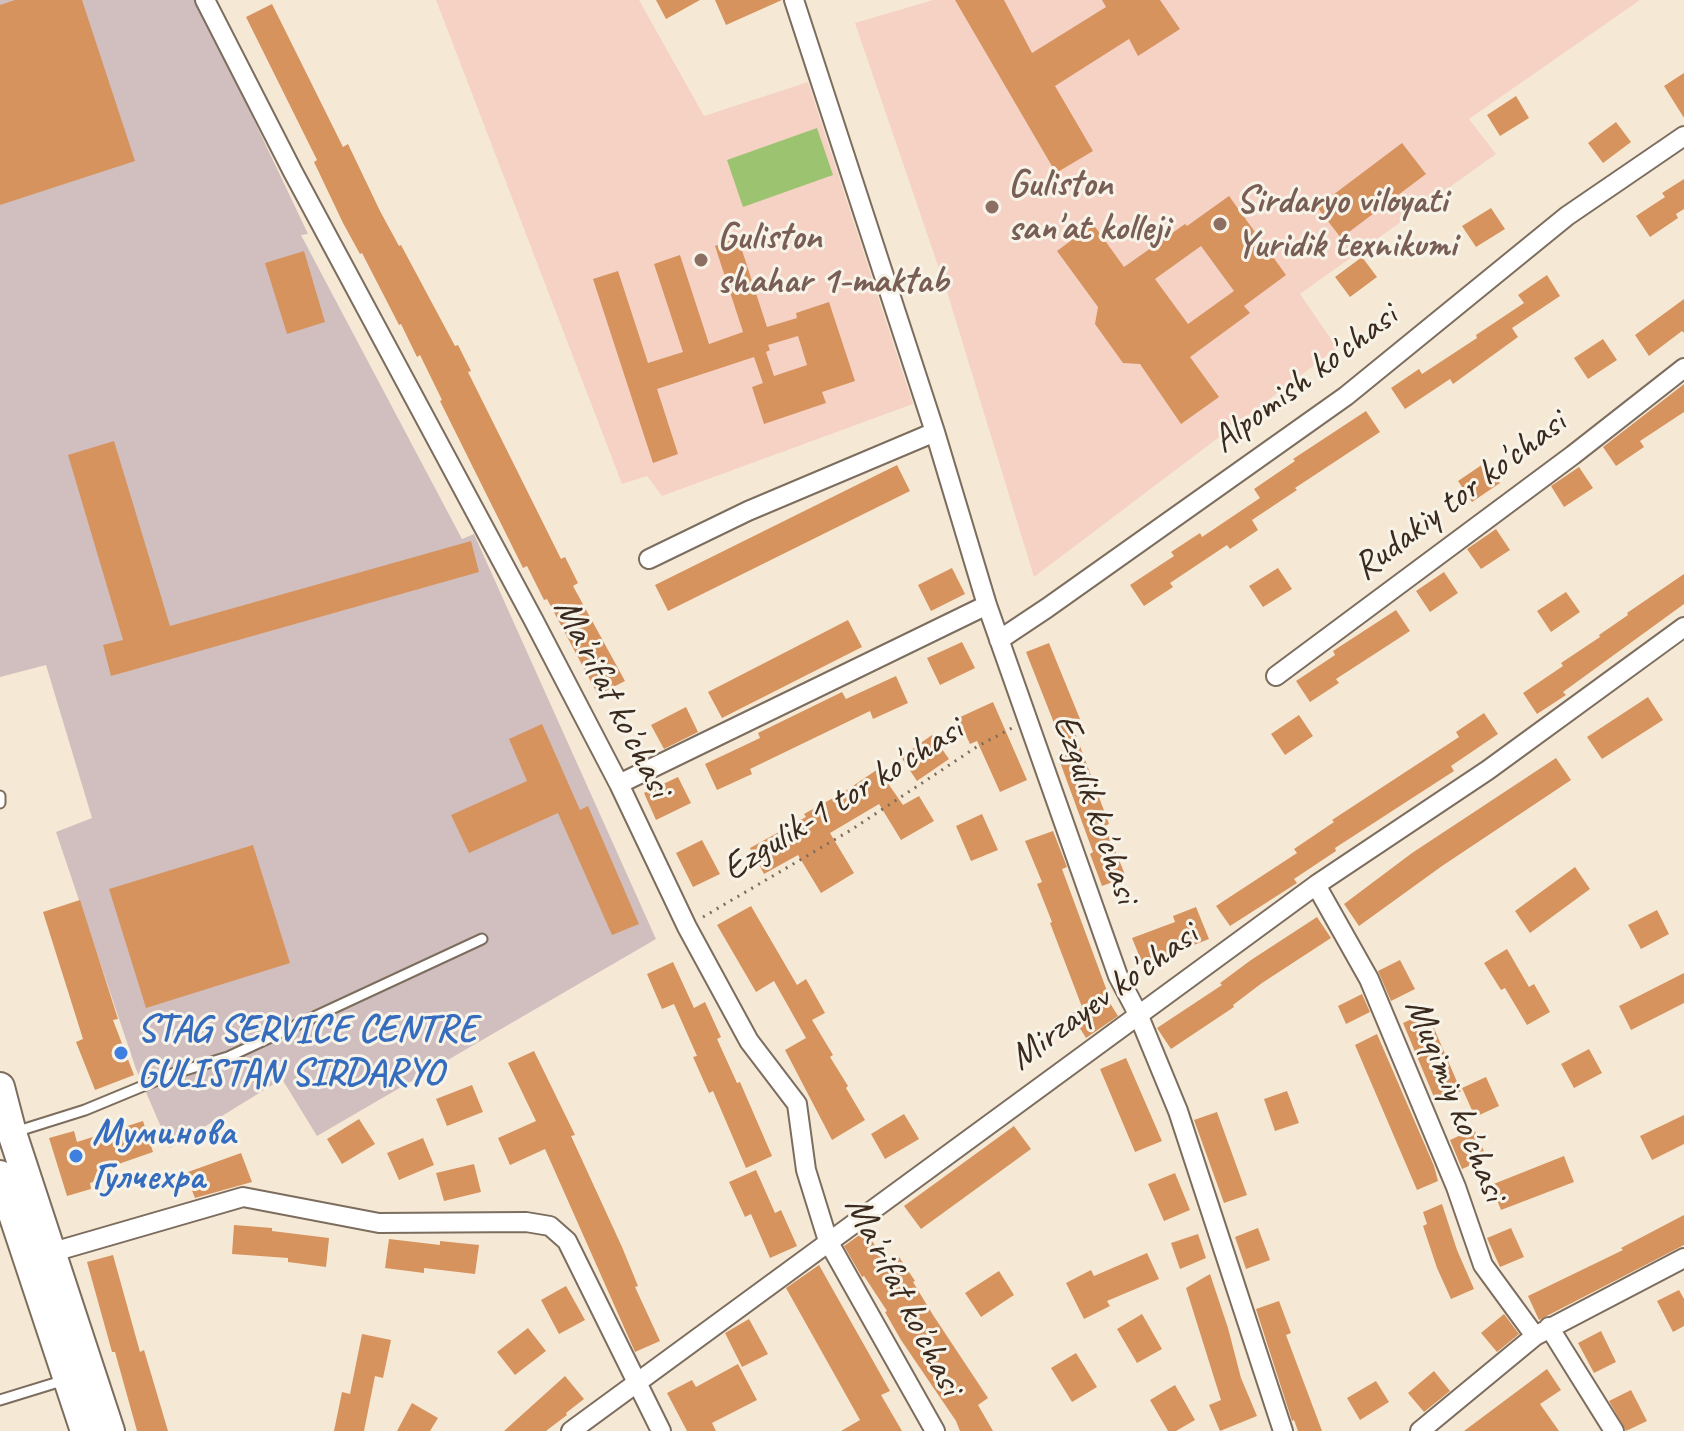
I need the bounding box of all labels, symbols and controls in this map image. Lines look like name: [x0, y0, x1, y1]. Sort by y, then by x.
place label: Guliston san'at kolleji: [1008, 162, 1169, 252]
place label: Sirdaryo viloyati Yuridik texnikumi: [1236, 179, 1456, 268]
marker: Guliston san'at kolleji: [983, 198, 1001, 216]
place label: Guliston shahar 1-maktab: [717, 215, 948, 304]
marker: Sirdaryo viloyati Yuridik texnikumi: [1211, 215, 1229, 233]
marker: Guliston shahar 1-maktab: [692, 251, 710, 269]
street label: Alpomish ko'chasi: [1203, 294, 1407, 464]
street label: Rudakiy tor ko'chasi: [1344, 401, 1576, 591]
street label: Ma'rifat ko'chasi: [542, 591, 682, 805]
street label: Ezgulik-1 tor ko'chasi: [714, 708, 972, 892]
street label: Ezgulik ko'chasi: [1041, 709, 1149, 909]
street label: Mirzayev ko'chasi: [1001, 913, 1207, 1081]
street label: Muqimiy ko'chasi: [1394, 992, 1516, 1208]
place label: STAG SERVICE CENTRE GULISTAN SIRDARYO: [137, 1008, 476, 1098]
marker: STAG SERVICE CENTRE GULISTAN SIRDARYO: [112, 1044, 130, 1062]
place label: Муминова Гулчехра: [92, 1111, 235, 1200]
marker: Муминова Гулчехра: [67, 1147, 85, 1165]
street label: Ma'rifat ko'chasi: [833, 1189, 973, 1403]

